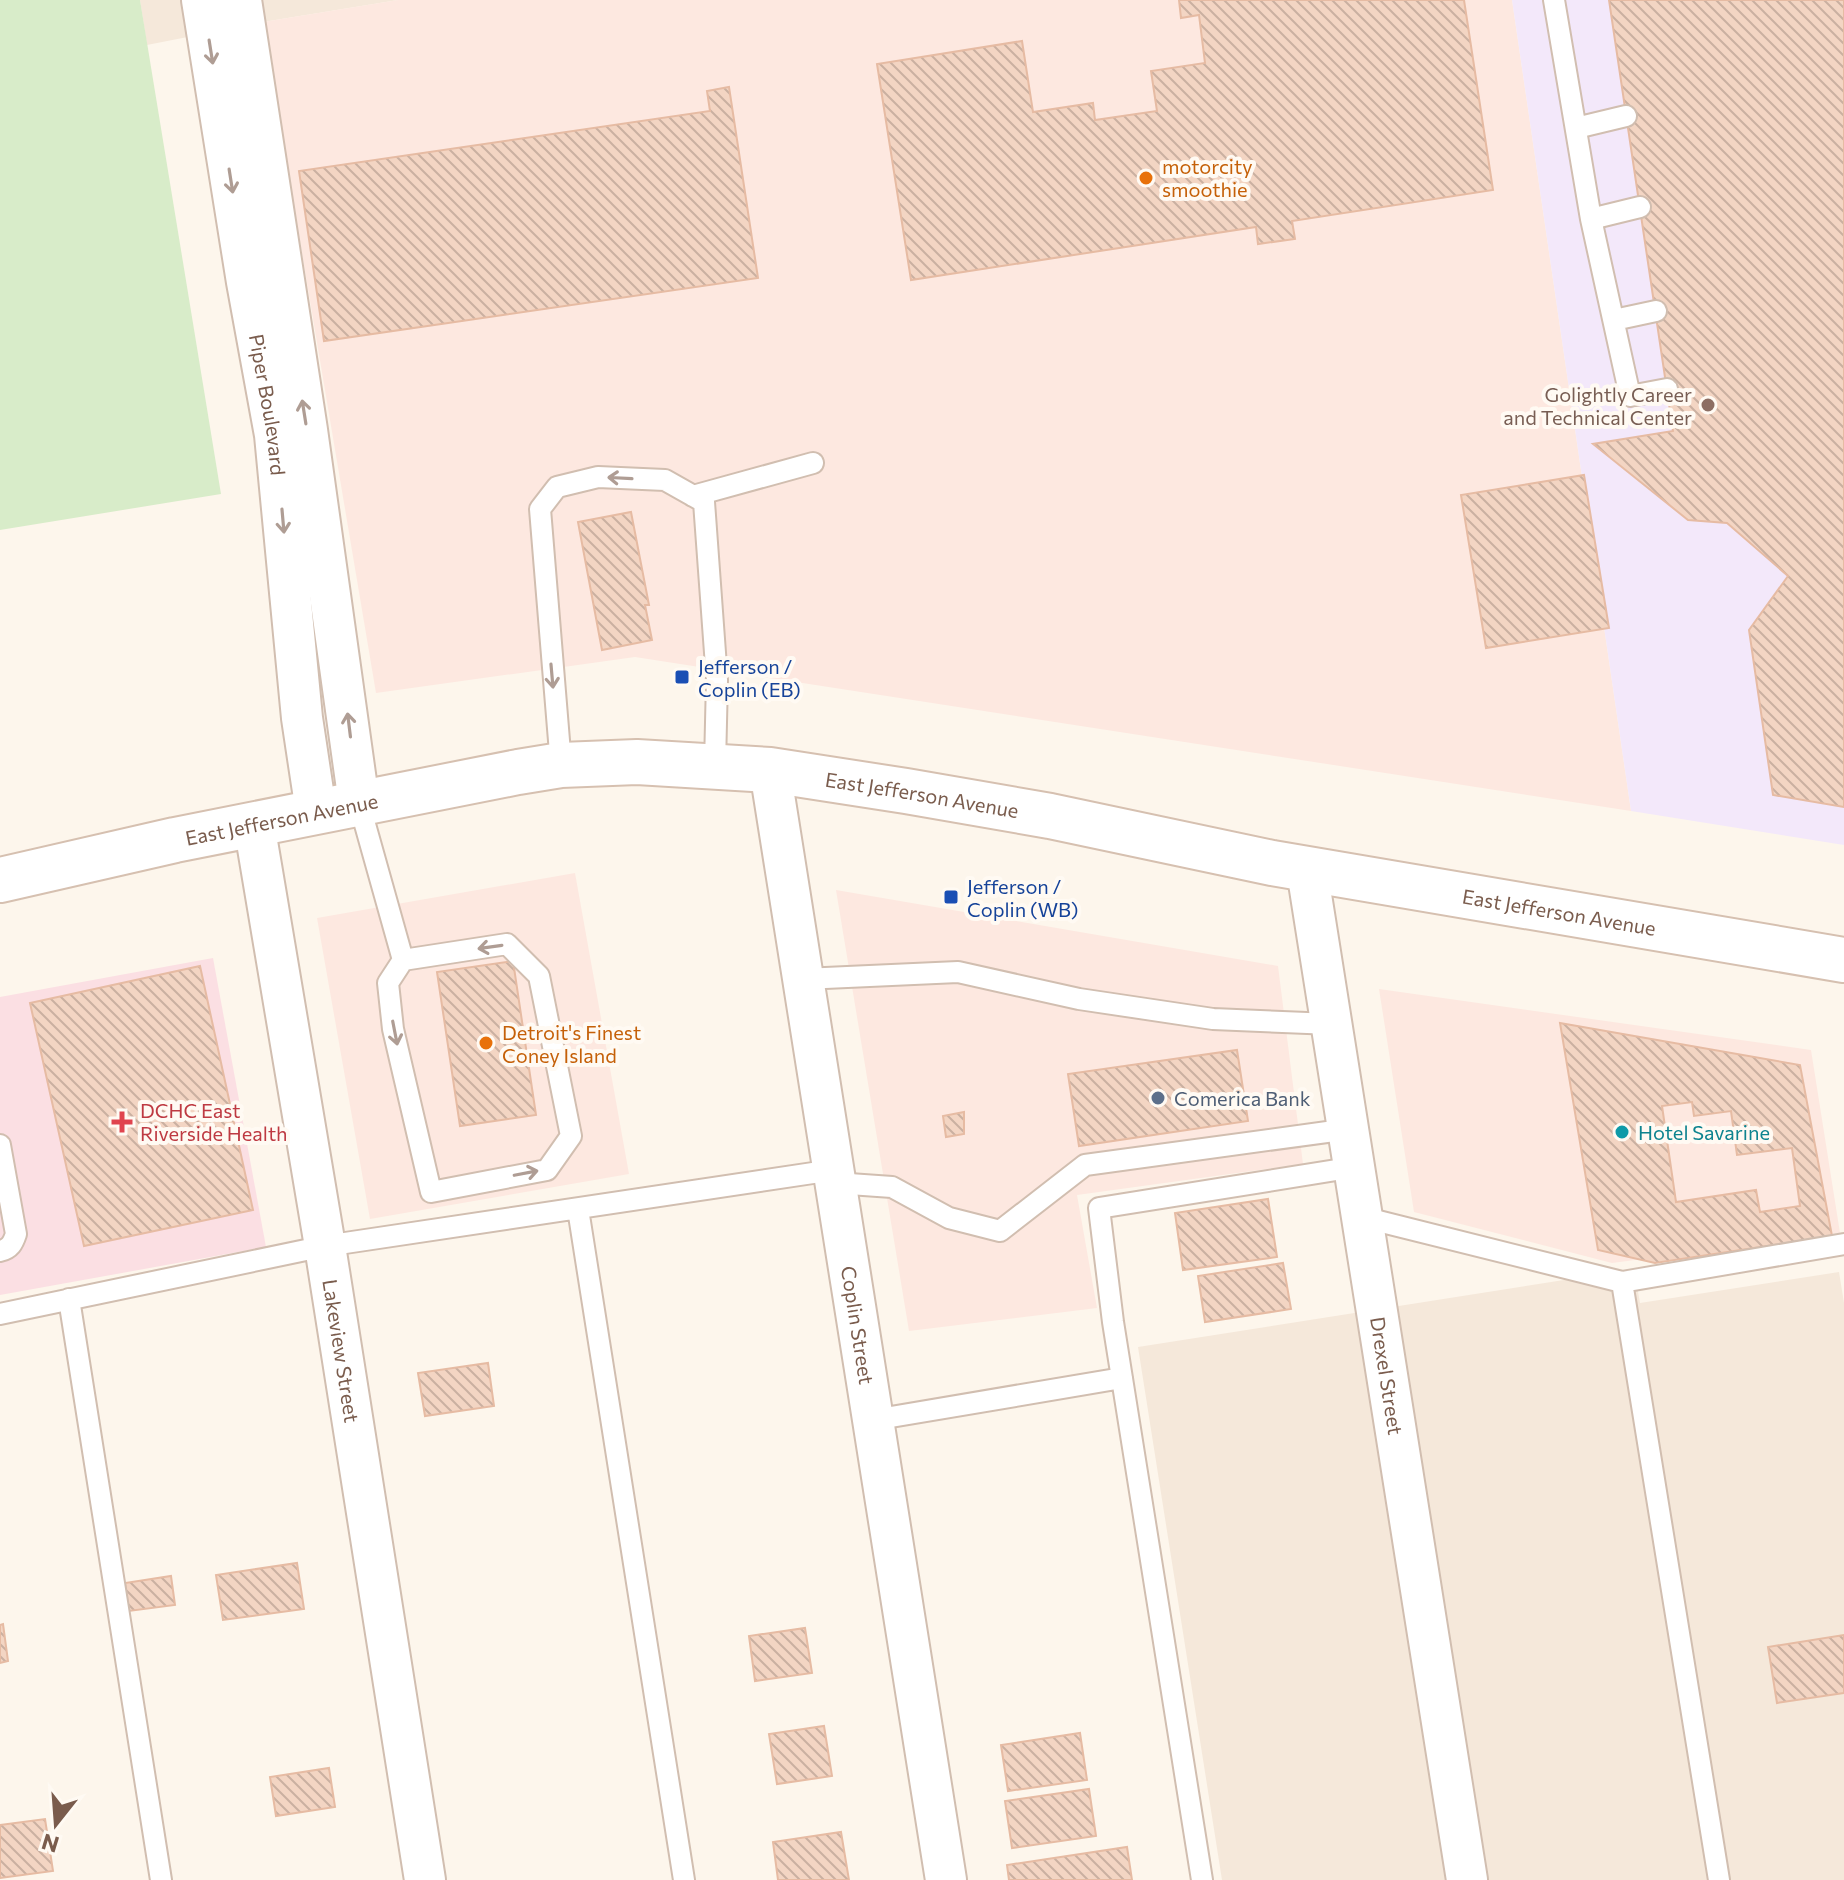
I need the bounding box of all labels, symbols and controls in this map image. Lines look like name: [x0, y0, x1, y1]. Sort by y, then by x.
one-way arrow: [204, 39, 219, 64]
place label: motorcity smoothie: [1162, 154, 1252, 201]
one-way arrow: [224, 168, 239, 193]
marker: motorcity smoothie: [1137, 169, 1155, 187]
street label: Piper Boulevard: [245, 332, 291, 476]
place label: Golightly Career and Technical Center: [1503, 382, 1692, 429]
marker: Golightly Career and Technical Center: [1699, 396, 1717, 414]
one-way arrow: [296, 400, 311, 426]
one-way arrow: [607, 470, 634, 485]
one-way arrow: [276, 507, 291, 534]
place label: Jefferson / Coplin (EB): [698, 654, 801, 701]
one-way arrow: [545, 662, 560, 689]
marker: Jefferson / Coplin (EB): [673, 668, 691, 686]
one-way arrow: [341, 713, 356, 738]
street label: East Jefferson Avenue: [824, 767, 1021, 822]
street label: East Jefferson Avenue: [183, 788, 380, 850]
place label: Jefferson / Coplin (WB): [967, 874, 1078, 921]
street label: East Jefferson Avenue: [1461, 883, 1658, 940]
marker: Jefferson / Coplin (WB): [942, 888, 960, 906]
one-way arrow: [478, 940, 503, 955]
one-way arrow: [388, 1019, 403, 1045]
place label: Detroit's Finest Coney Island: [502, 1020, 641, 1067]
marker: Detroit's Finest Coney Island: [477, 1034, 495, 1052]
place label: Comerica Bank: [1174, 1086, 1311, 1110]
marker: Comerica Bank: [1149, 1089, 1167, 1107]
place label: DCHC East Riverside Health: [140, 1098, 288, 1145]
marker: DCHC East Riverside Health: [111, 1111, 133, 1133]
place label: Hotel Savarine: [1638, 1120, 1770, 1144]
marker: Hotel Savarine: [1613, 1123, 1631, 1141]
one-way arrow: [513, 1165, 538, 1180]
street label: Coplin Street: [837, 1264, 879, 1386]
street label: Lakeview Street: [318, 1277, 365, 1424]
street label: Drexel Street: [1366, 1315, 1408, 1436]
north arrow: [16, 1784, 96, 1864]
text: N: [38, 1828, 62, 1859]

